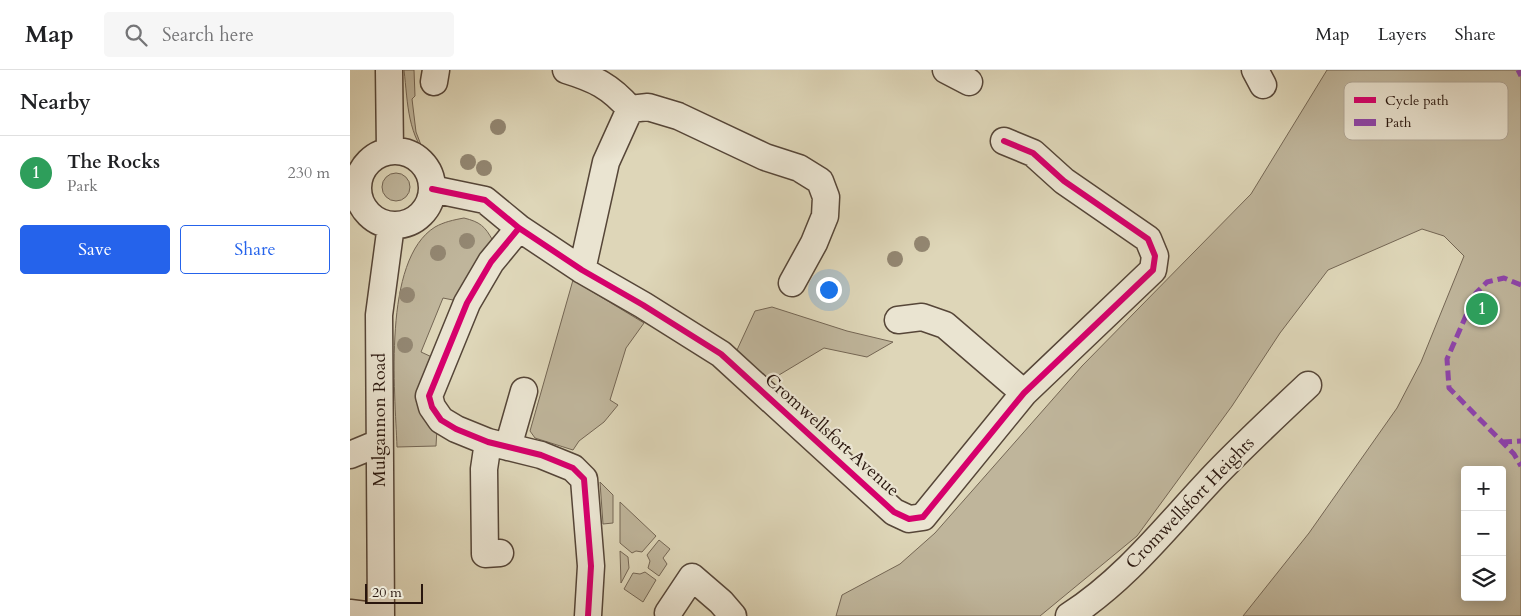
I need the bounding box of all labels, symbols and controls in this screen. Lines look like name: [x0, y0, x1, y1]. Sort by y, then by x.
search box: [104, 12, 454, 57]
text: Map: [25, 18, 74, 51]
icon: search: [122, 21, 150, 49]
text: Search here: [162, 22, 254, 48]
text: Map: [1315, 22, 1350, 47]
text: Layers: [1378, 22, 1427, 47]
text: Share: [1455, 22, 1496, 47]
legend: [1344, 82, 1508, 140]
text: Nearby: [20, 88, 91, 117]
text: Cycle path: [1385, 91, 1449, 110]
text: Path: [1385, 113, 1412, 132]
text: The Rocks: [67, 149, 160, 175]
text: 1: [32, 162, 40, 184]
text: 230 m: [288, 162, 330, 184]
text: Park: [67, 175, 98, 197]
button: Save: [20, 225, 170, 274]
button: Share: [180, 225, 330, 274]
your location: [816, 277, 842, 303]
pin: 1: [1466, 290, 1498, 328]
street label: Mulgannon Road: [367, 353, 392, 487]
street label: Cromwellsfort Avenue: [759, 368, 905, 502]
street label: Cromwellsfort Heights: [1120, 431, 1260, 575]
map controls: [1461, 466, 1506, 601]
button: +: [1461, 466, 1506, 511]
button: −: [1461, 511, 1506, 556]
button: layers: [1461, 556, 1506, 601]
scale bar: [365, 581, 422, 604]
text: 20 m: [372, 583, 402, 602]

